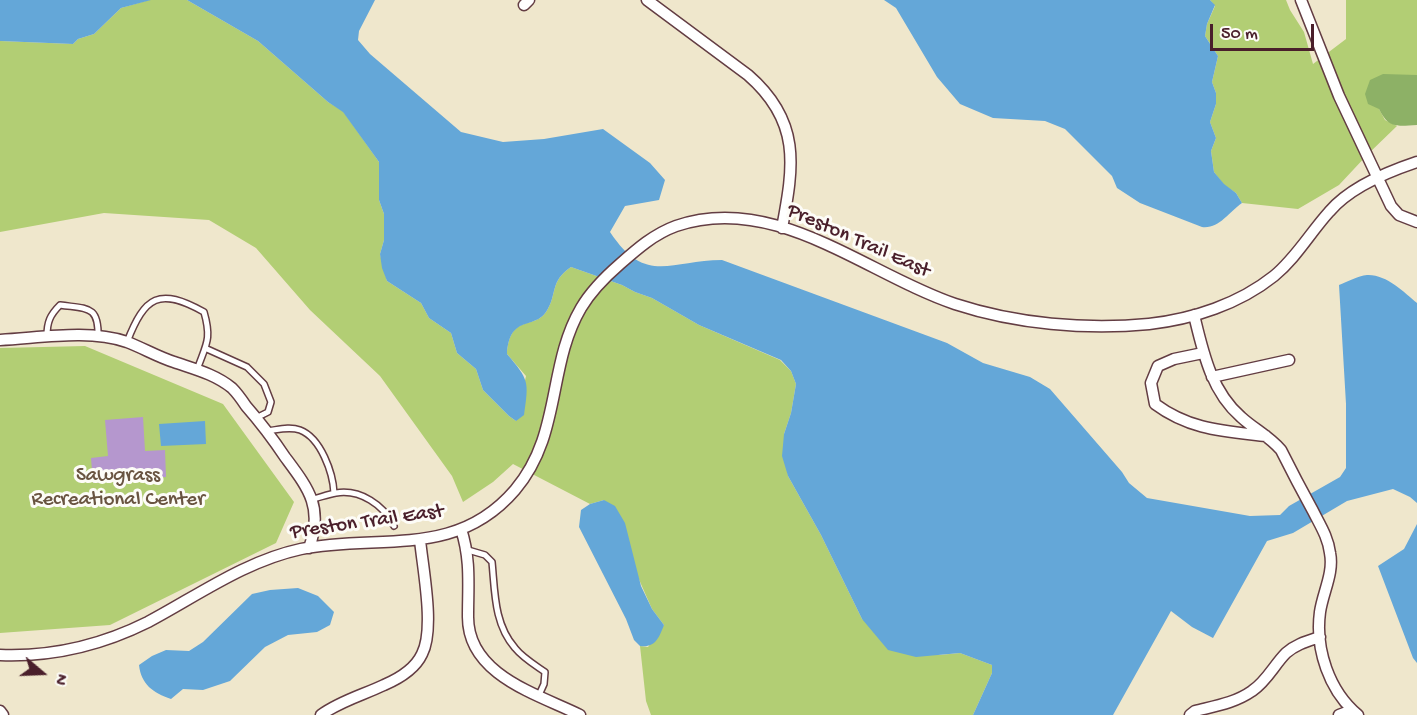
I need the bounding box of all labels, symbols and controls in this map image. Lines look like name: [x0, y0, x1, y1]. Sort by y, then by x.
scale bar: [1213, 12, 1316, 50]
text: 50 m: [1221, 24, 1258, 45]
street label: Preston Trail East: [782, 199, 934, 285]
park label: Sawgrass Recreational Center: [31, 464, 205, 514]
street label: Preston Trail East: [289, 500, 445, 546]
north arrow: [12, 643, 72, 703]
text: N: [49, 671, 70, 687]

